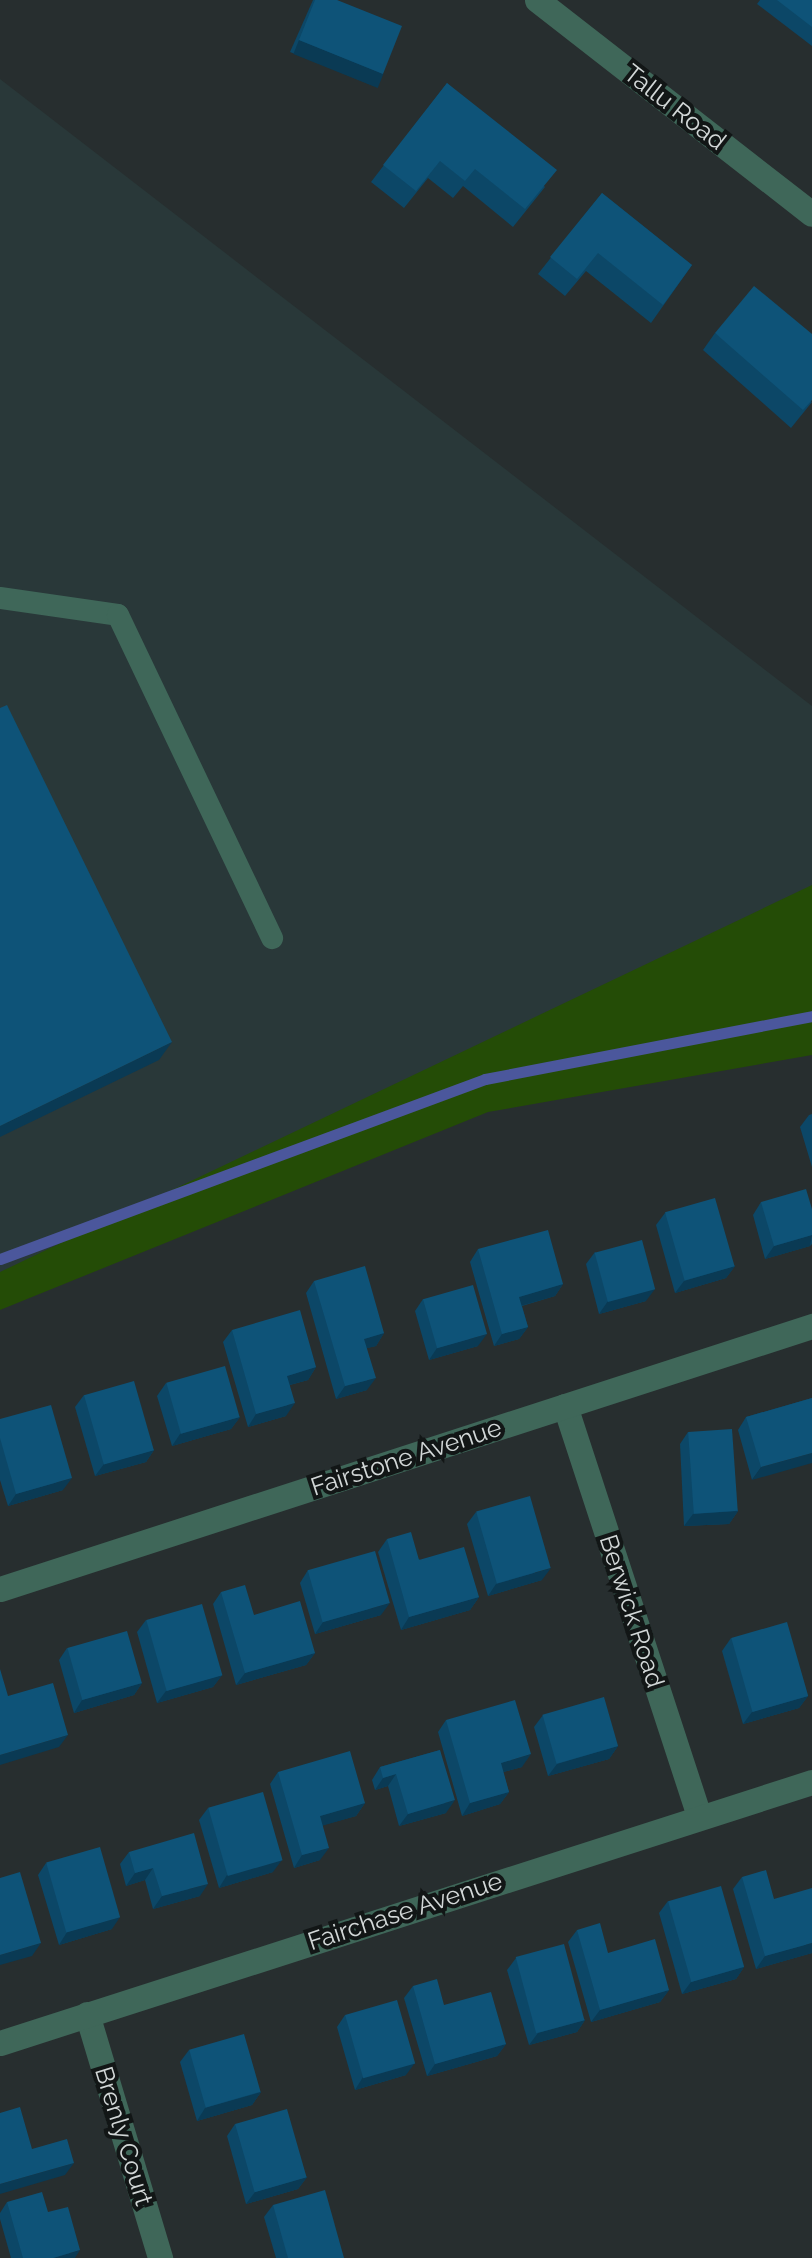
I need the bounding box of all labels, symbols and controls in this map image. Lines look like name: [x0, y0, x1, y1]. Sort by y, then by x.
street label: Tallu Road: [618, 58, 732, 156]
street label: Fairstone Avenue: [307, 1412, 505, 1502]
street label: Berwick Road: [593, 1531, 671, 1691]
street label: Fairchase Avenue: [304, 1865, 506, 1957]
street label: Brenly Court: [89, 2062, 159, 2210]

